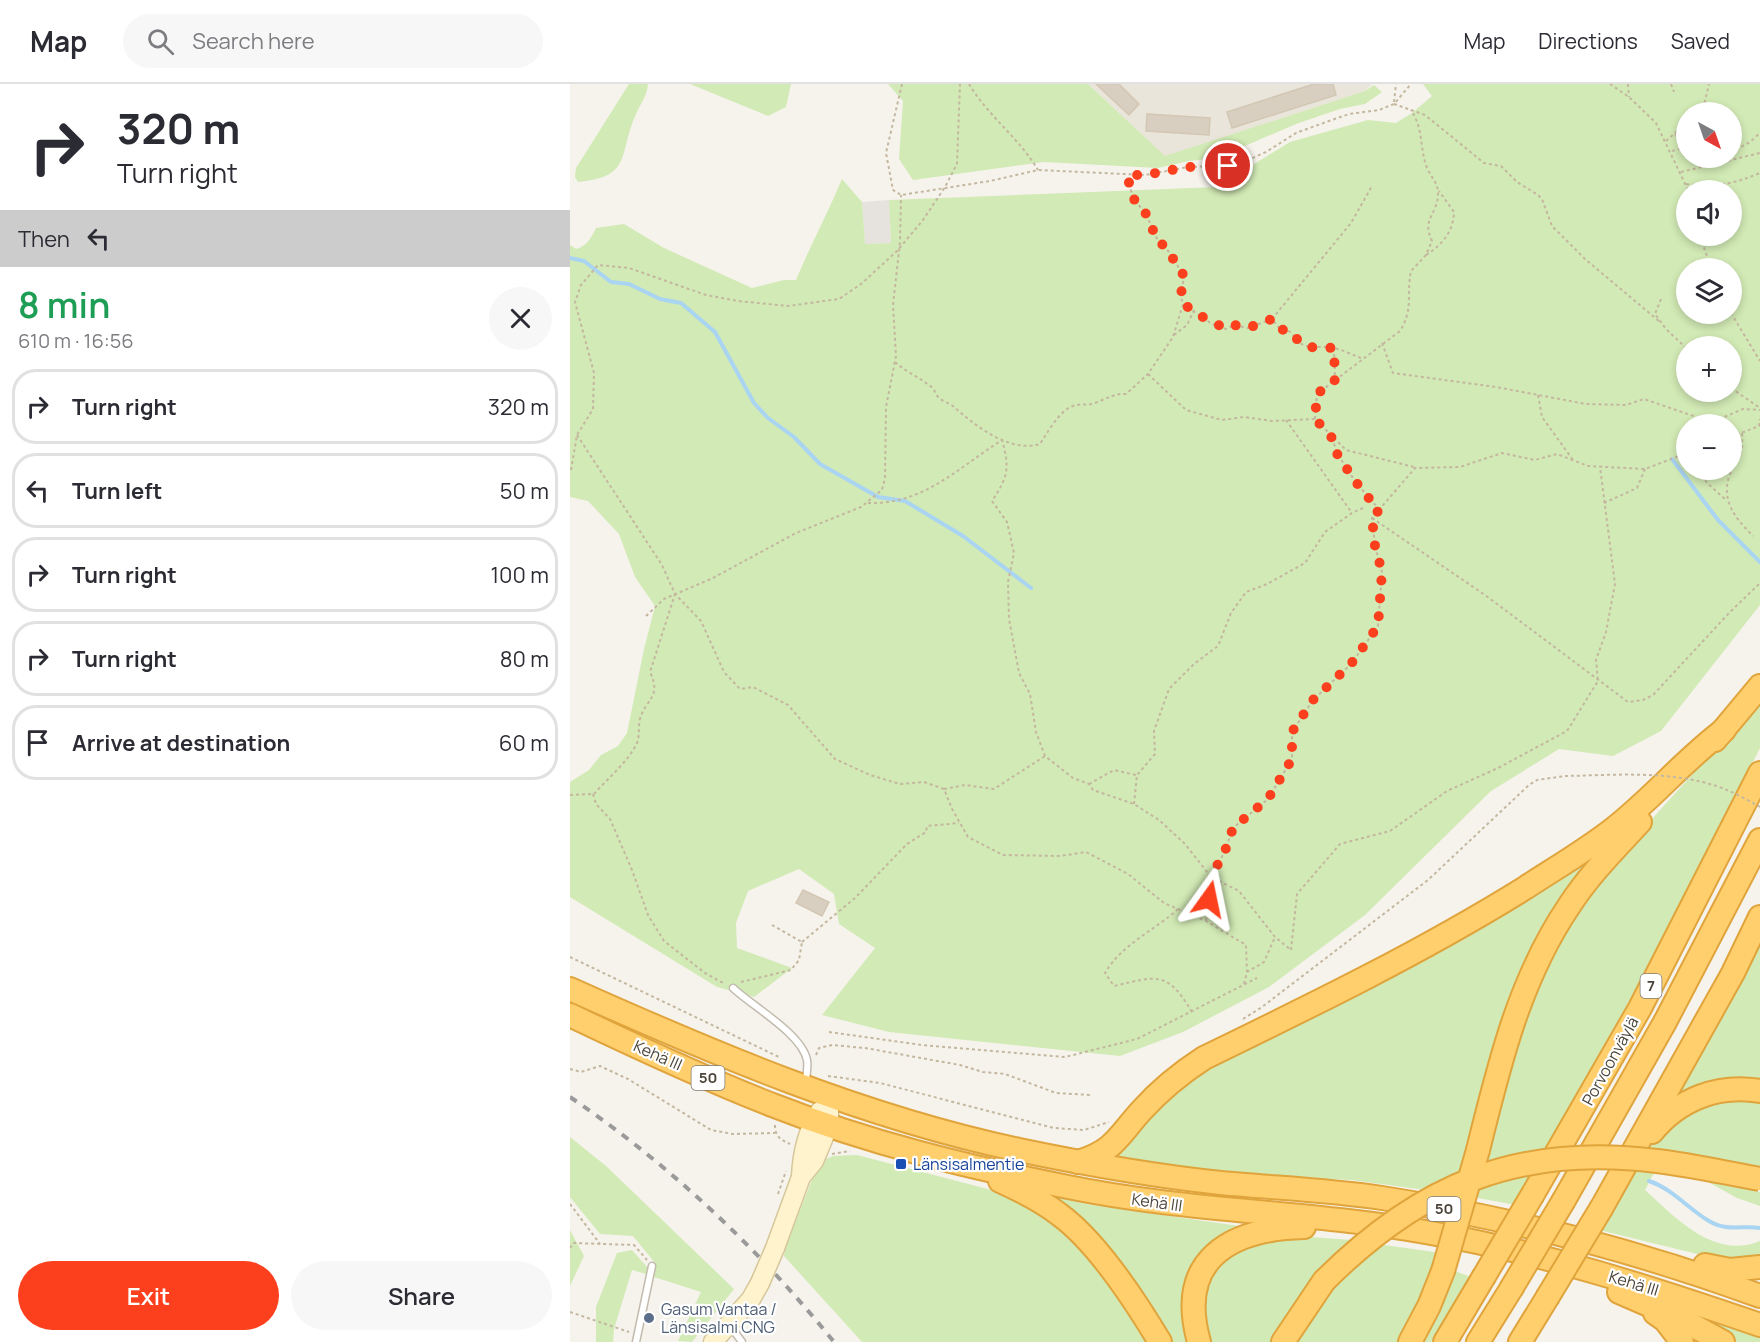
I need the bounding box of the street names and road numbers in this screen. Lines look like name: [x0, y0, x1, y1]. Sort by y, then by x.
road number: 7: [1640, 974, 1662, 998]
street label: Porvoonväylä: [1577, 1013, 1643, 1109]
street label: Kehä III: [630, 1035, 686, 1075]
road number: 50: [692, 1066, 724, 1090]
street label: Kehä III: [1130, 1188, 1184, 1216]
road number: 50: [1428, 1197, 1460, 1221]
street label: Kehä III: [1606, 1265, 1662, 1301]

